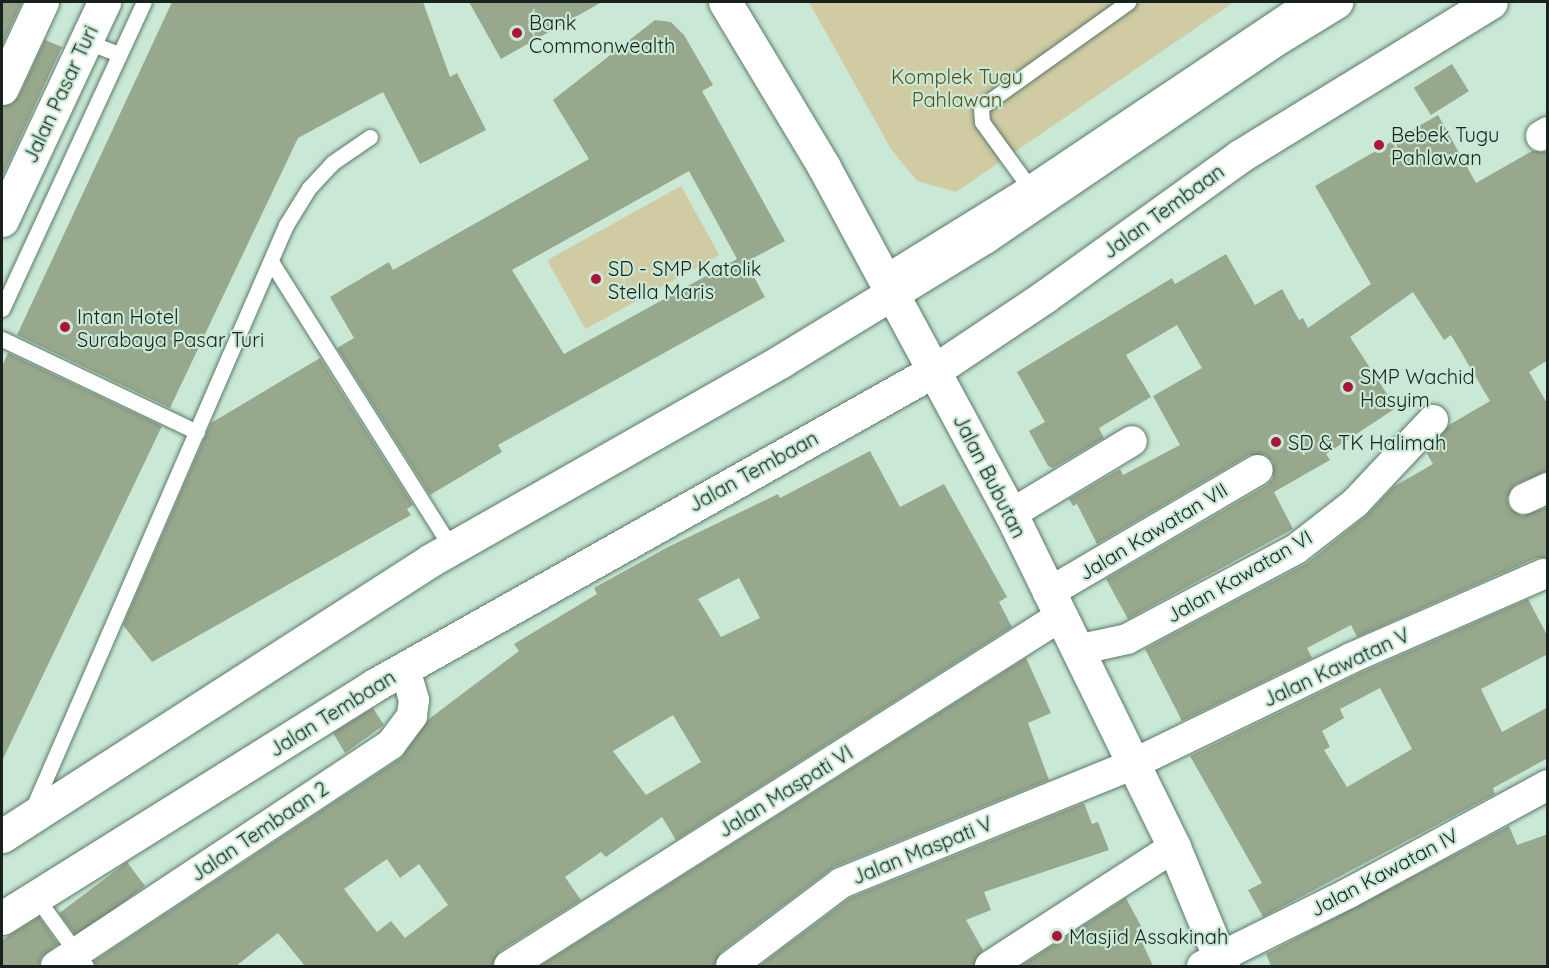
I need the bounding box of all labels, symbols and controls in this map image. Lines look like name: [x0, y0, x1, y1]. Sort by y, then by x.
place label: Bank Commonwealth: [529, 10, 675, 57]
street label: Jalan Pasar Turi: [18, 21, 102, 167]
marker: Bank Commonwealth: [510, 26, 524, 40]
park label: Komplek Tugu Pahlawan: [891, 65, 1023, 112]
place label: Bebek Tugu Pahlawan: [1391, 122, 1499, 169]
marker: Bebek Tugu Pahlawan: [1372, 138, 1386, 152]
street label: Jalan Tembaan: [1097, 159, 1229, 263]
place label: SD - SMP Katolik Stella Maris: [608, 256, 761, 303]
marker: SD - SMP Katolik Stella Maris: [589, 272, 603, 286]
place label: Intan Hotel Surabaya Pasar Turi: [77, 304, 264, 351]
marker: Intan Hotel Surabaya Pasar Turi: [58, 320, 72, 334]
place label: SMP Wachid Hasyim: [1360, 364, 1475, 411]
marker: SMP Wachid Hasyim: [1341, 380, 1355, 394]
street label: Jalan Bubutan: [949, 410, 1031, 542]
street label: Jalan Tembaan: [684, 425, 822, 517]
place label: SD & TK Halimah: [1288, 430, 1446, 454]
marker: SD & TK Halimah: [1269, 435, 1283, 449]
street label: Jalan Kawatan VII: [1074, 477, 1232, 585]
street label: Jalan Kawatan VI: [1162, 525, 1316, 627]
street label: Jalan Kawatan V: [1259, 622, 1413, 712]
street label: Jalan Tembaan: [264, 664, 400, 762]
street label: Jalan Maspati VI: [713, 740, 857, 842]
street label: Jalan Tembaan 2: [185, 776, 333, 886]
street label: Jalan Maspati V: [848, 811, 996, 889]
street label: Jalan Kawatan IV: [1306, 823, 1462, 921]
place label: Masjid Assakinah: [1069, 924, 1228, 948]
marker: Masjid Assakinah: [1050, 929, 1064, 943]

